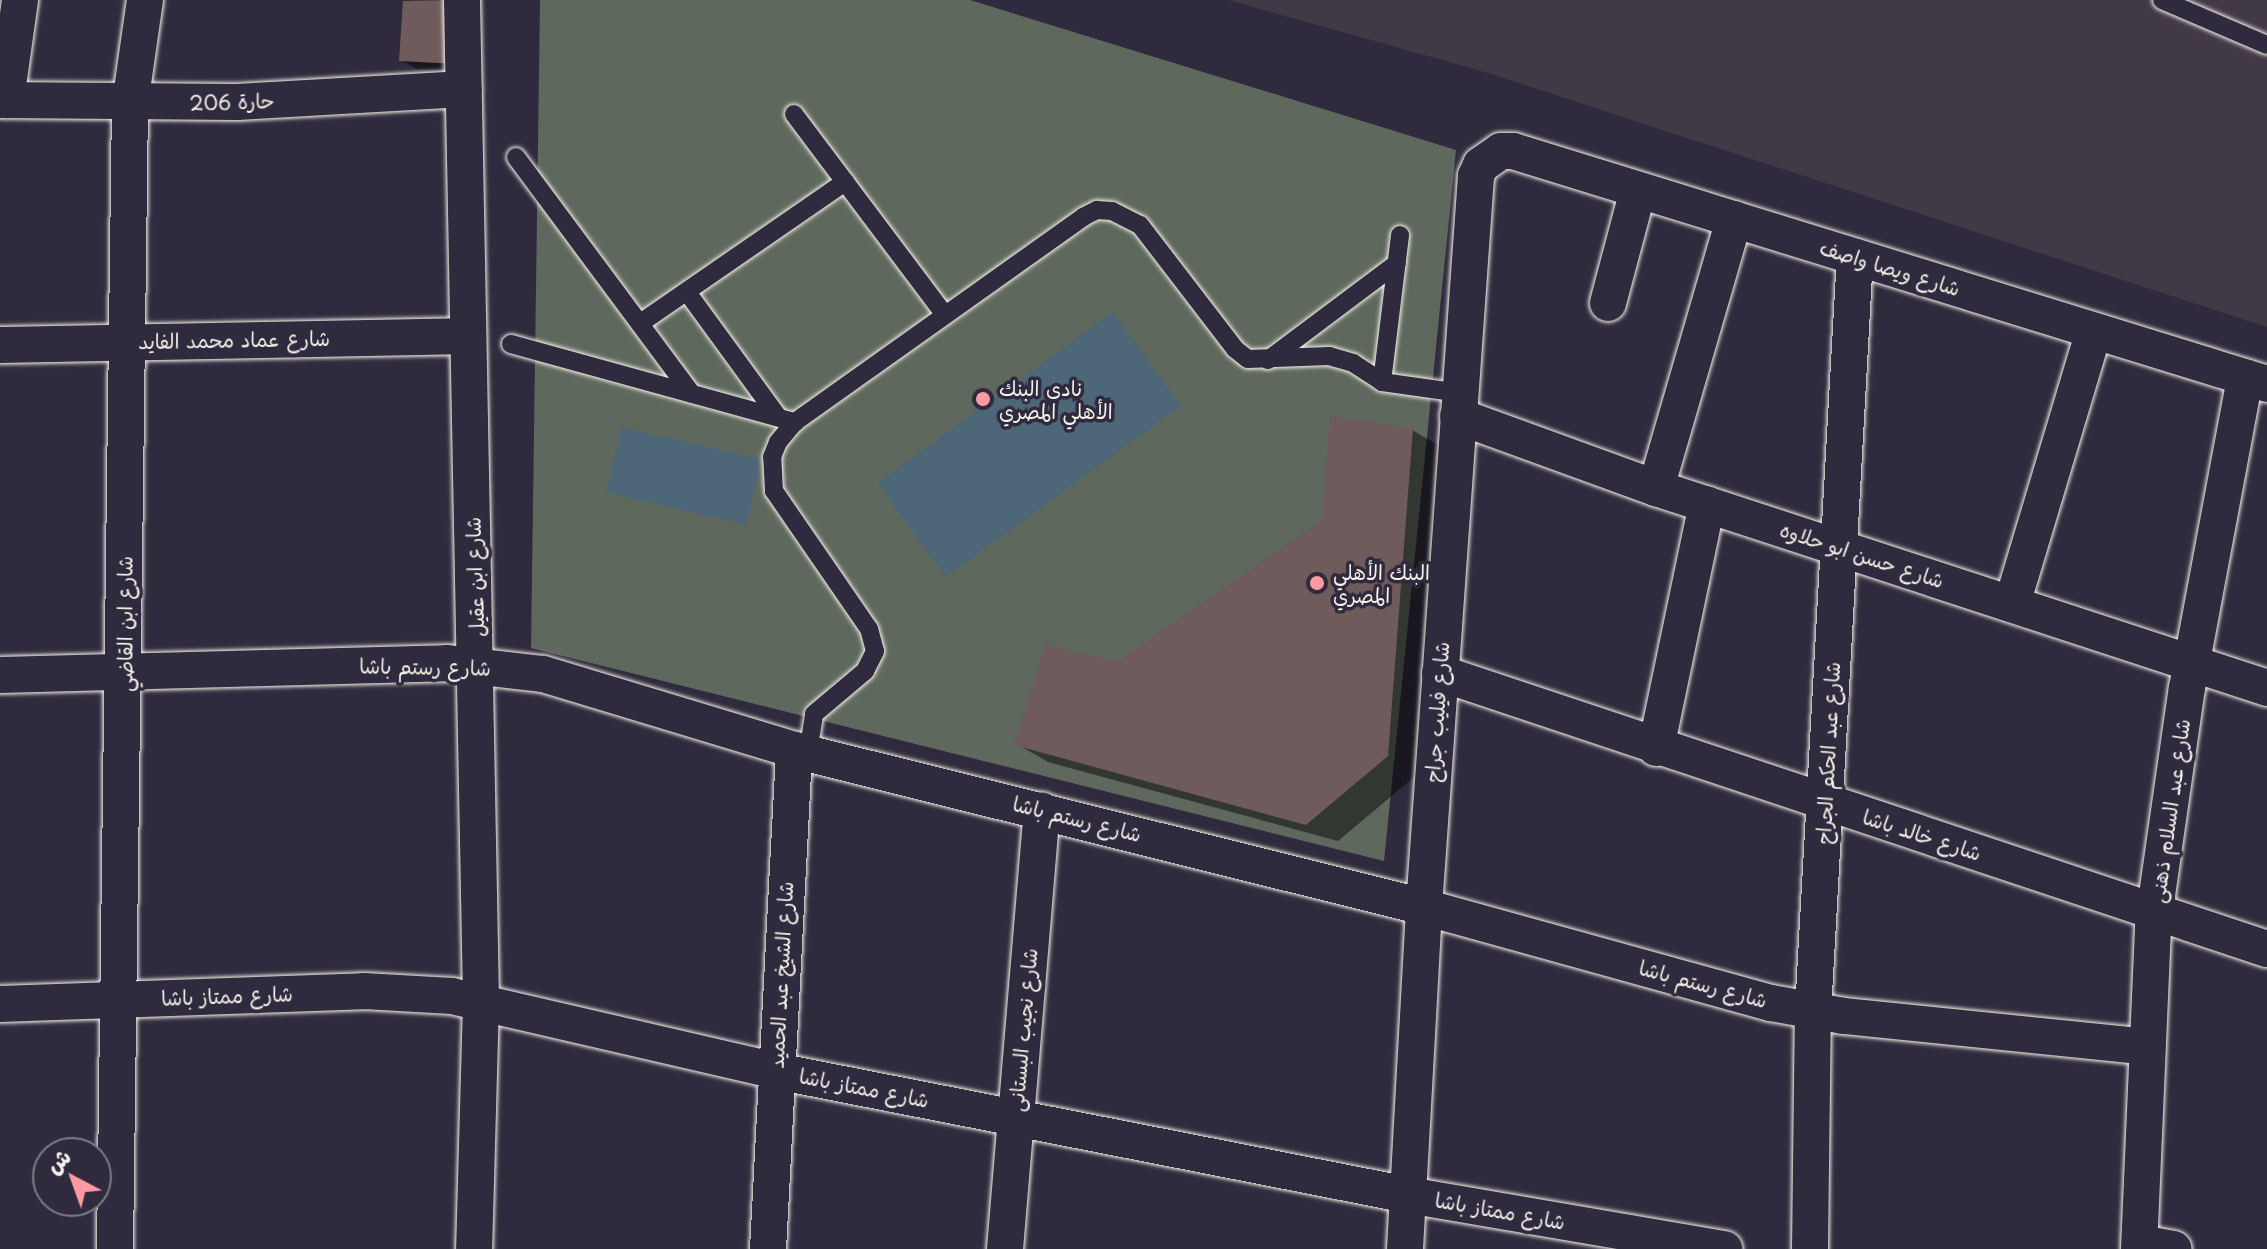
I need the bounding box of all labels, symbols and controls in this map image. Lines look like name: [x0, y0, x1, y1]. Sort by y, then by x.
street label: حارة 206: [189, 89, 275, 115]
street label: شارع ويصا واصف: [1817, 235, 1963, 301]
street label: شارع عماد محمد الفايد: [138, 326, 330, 354]
place label: نادي البنك الأهلي المصري: [999, 376, 1113, 423]
marker: نادي البنك الأهلي المصري: [974, 390, 992, 408]
street label: شارع ابن عقيل: [461, 516, 489, 638]
street label: شارع حسن ابو حلاوه: [1777, 517, 1947, 593]
street label: شارع ابن القاضي: [113, 556, 137, 692]
place label: البنك الأهلي المصري: [1333, 560, 1430, 607]
marker: البنك الأهلي المصري: [1308, 574, 1326, 592]
street label: شارع فيليب جراح: [1420, 641, 1454, 783]
street label: شارع رستم باشا: [359, 654, 491, 680]
street label: شارع عبد الحكم الجراح: [1811, 661, 1845, 845]
street label: شارع عبد السلام ذهنى: [2145, 717, 2195, 905]
street label: شارع رستم باشا: [1010, 791, 1144, 847]
street label: شارع خالد باشا: [1860, 805, 1984, 865]
street label: شارع الشيخ عبد الحميد: [764, 881, 798, 1069]
street label: شارع نجيب البستانى: [1004, 947, 1042, 1113]
street label: شارع رستم باشا: [1636, 955, 1770, 1013]
street label: شارع ممتاز باشا: [161, 982, 293, 1010]
street label: شارع ممتاز باشا: [797, 1064, 931, 1112]
north arrow: [32, 1137, 112, 1217]
text: ش: [37, 1140, 77, 1180]
street label: شارع ممتاز باشا: [1433, 1188, 1567, 1234]

